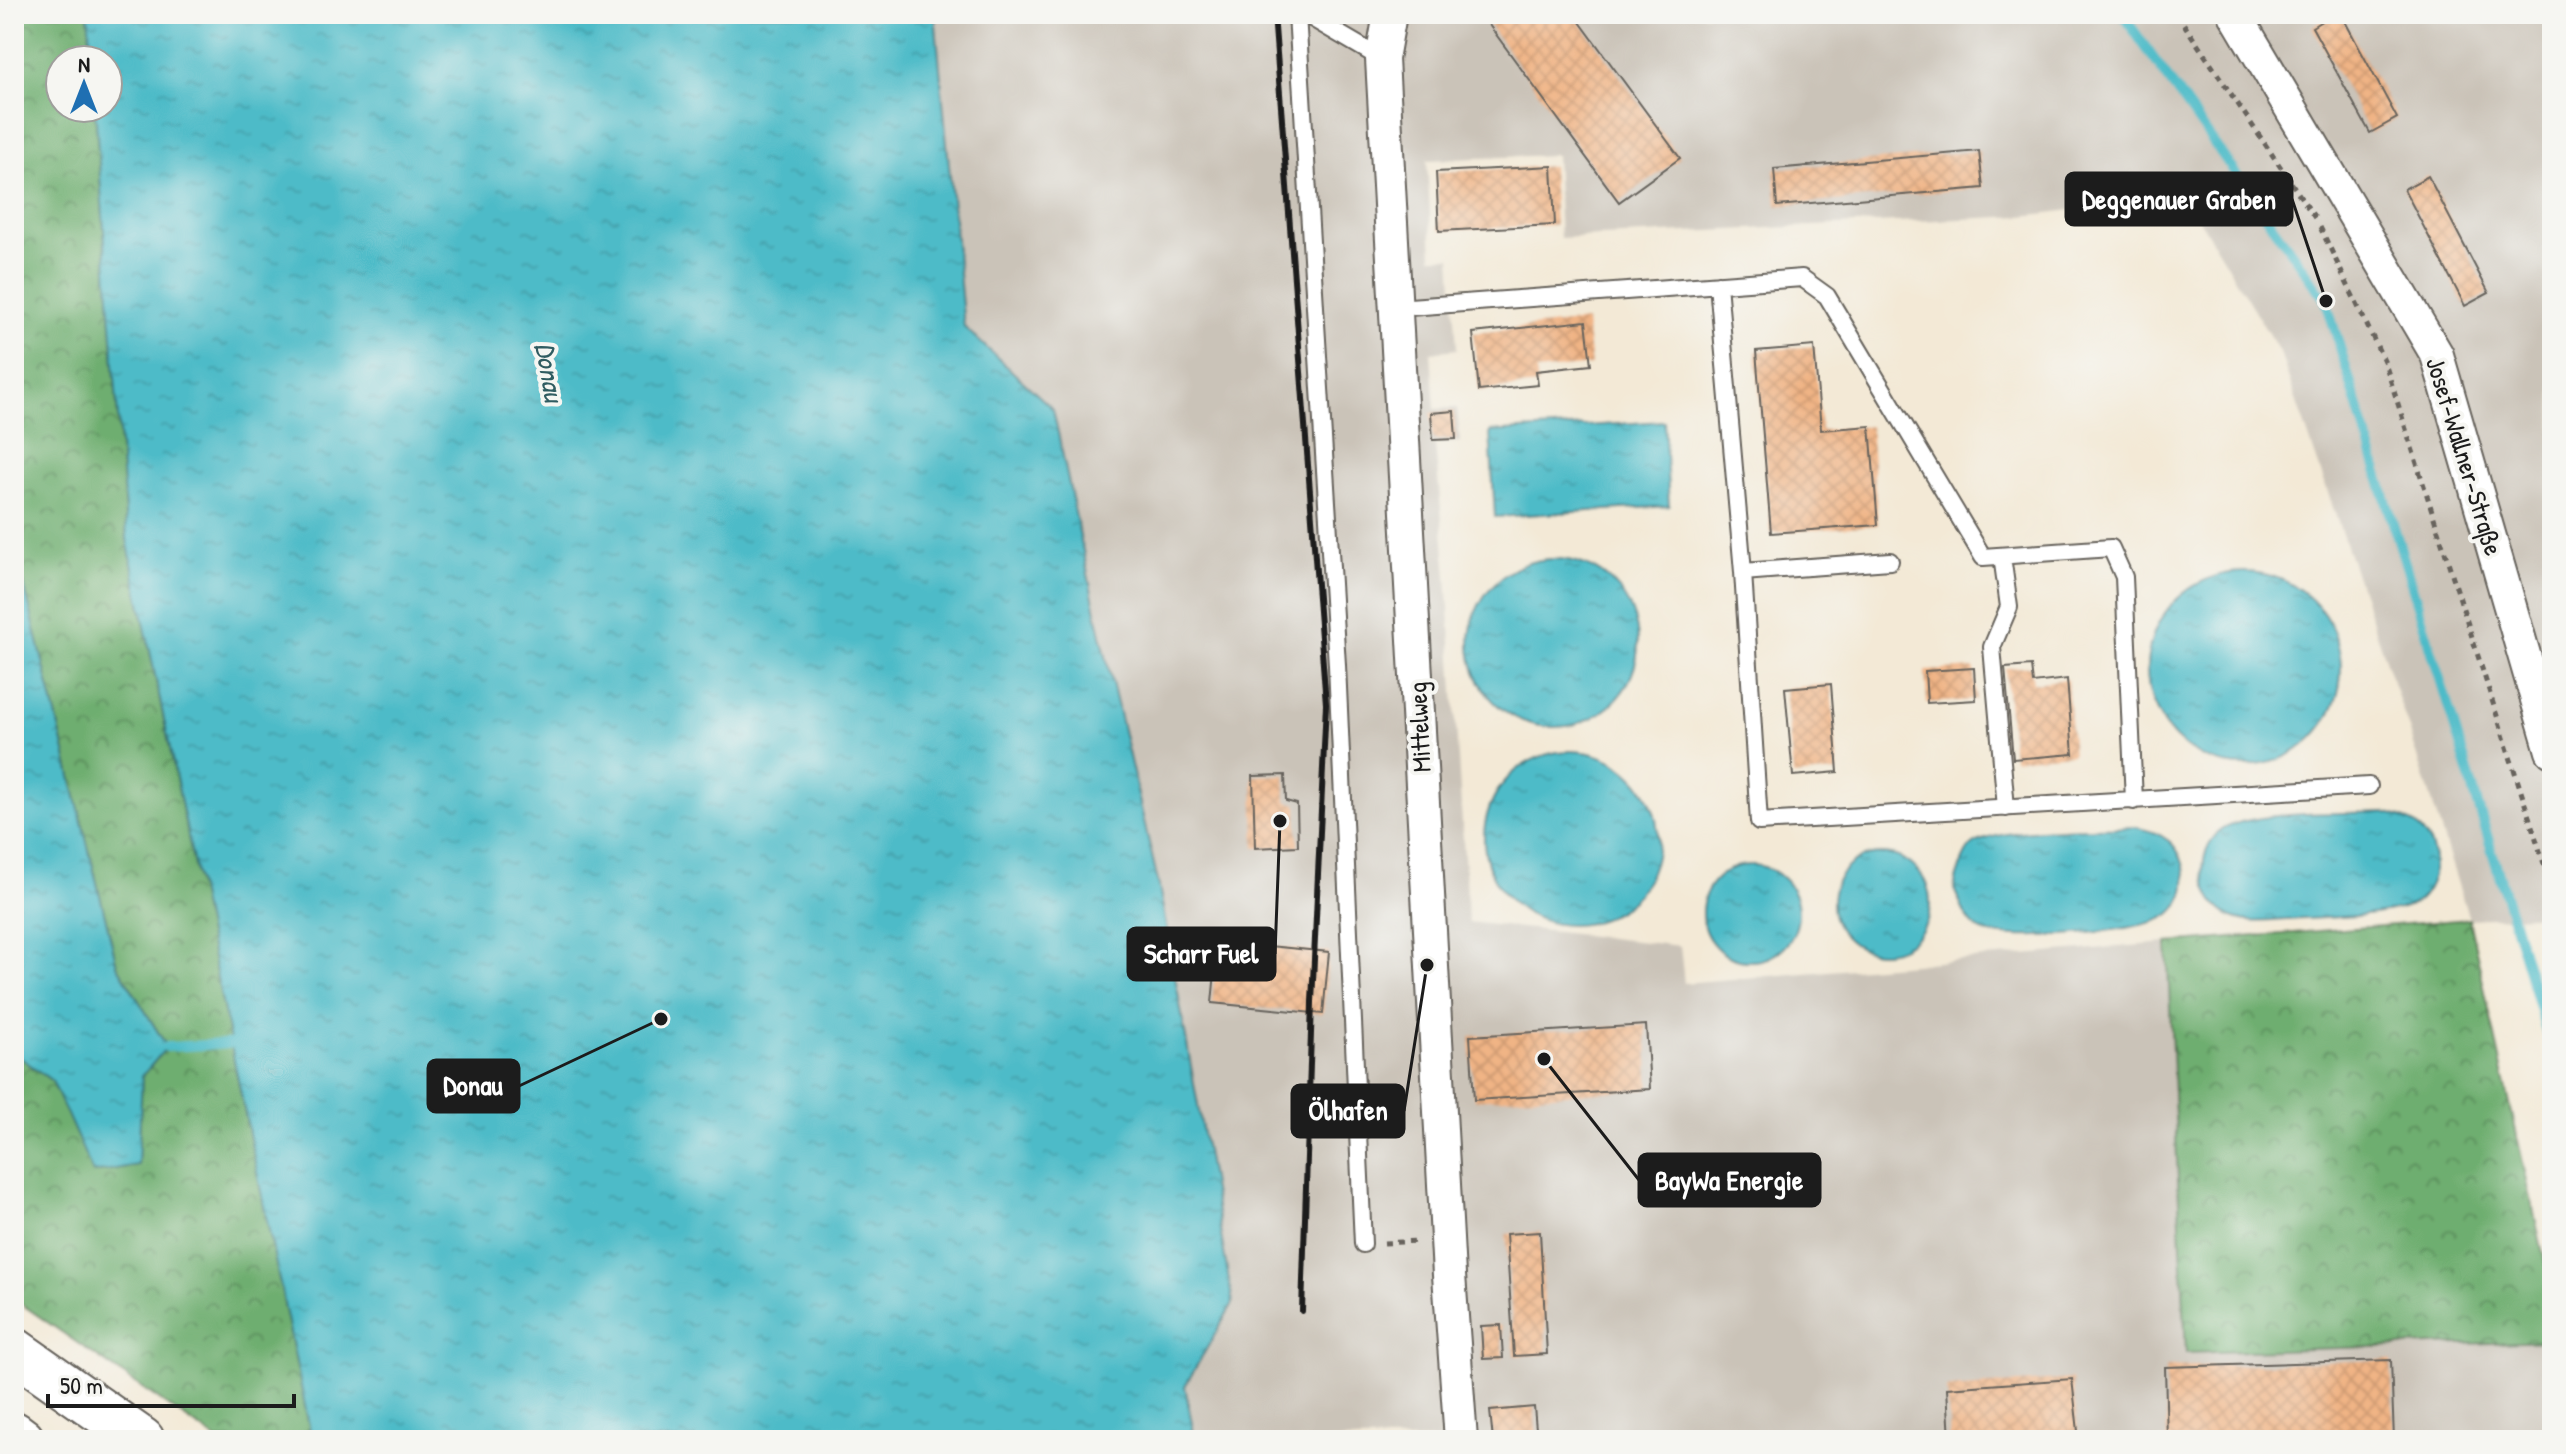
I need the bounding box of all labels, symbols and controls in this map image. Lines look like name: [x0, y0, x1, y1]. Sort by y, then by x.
north arrow: [44, 44, 124, 124]
text: N: [78, 49, 90, 79]
callout: Deggenauer Graben: [2066, 173, 2292, 225]
text: Deggenauer Graben: [2082, 180, 2276, 219]
water label: Donau: [526, 339, 574, 407]
street label: Josef-Wallner-Straße: [2418, 353, 2512, 559]
street label: Mittelweg: [1399, 681, 1439, 773]
callout: Scharr Fuel: [1128, 928, 1275, 980]
text: Scharr Fuel: [1144, 934, 1259, 972]
callout: Donau: [428, 1060, 519, 1112]
text: Donau: [443, 1066, 504, 1104]
callout: Ölhafen: [1292, 1085, 1404, 1137]
text: Ölhafen: [1308, 1091, 1388, 1129]
callout: BayWa Energie: [1639, 1154, 1820, 1206]
text: BayWa Energie: [1655, 1161, 1804, 1200]
scale bar: [48, 1358, 294, 1408]
text: 50 m: [60, 1369, 103, 1401]

